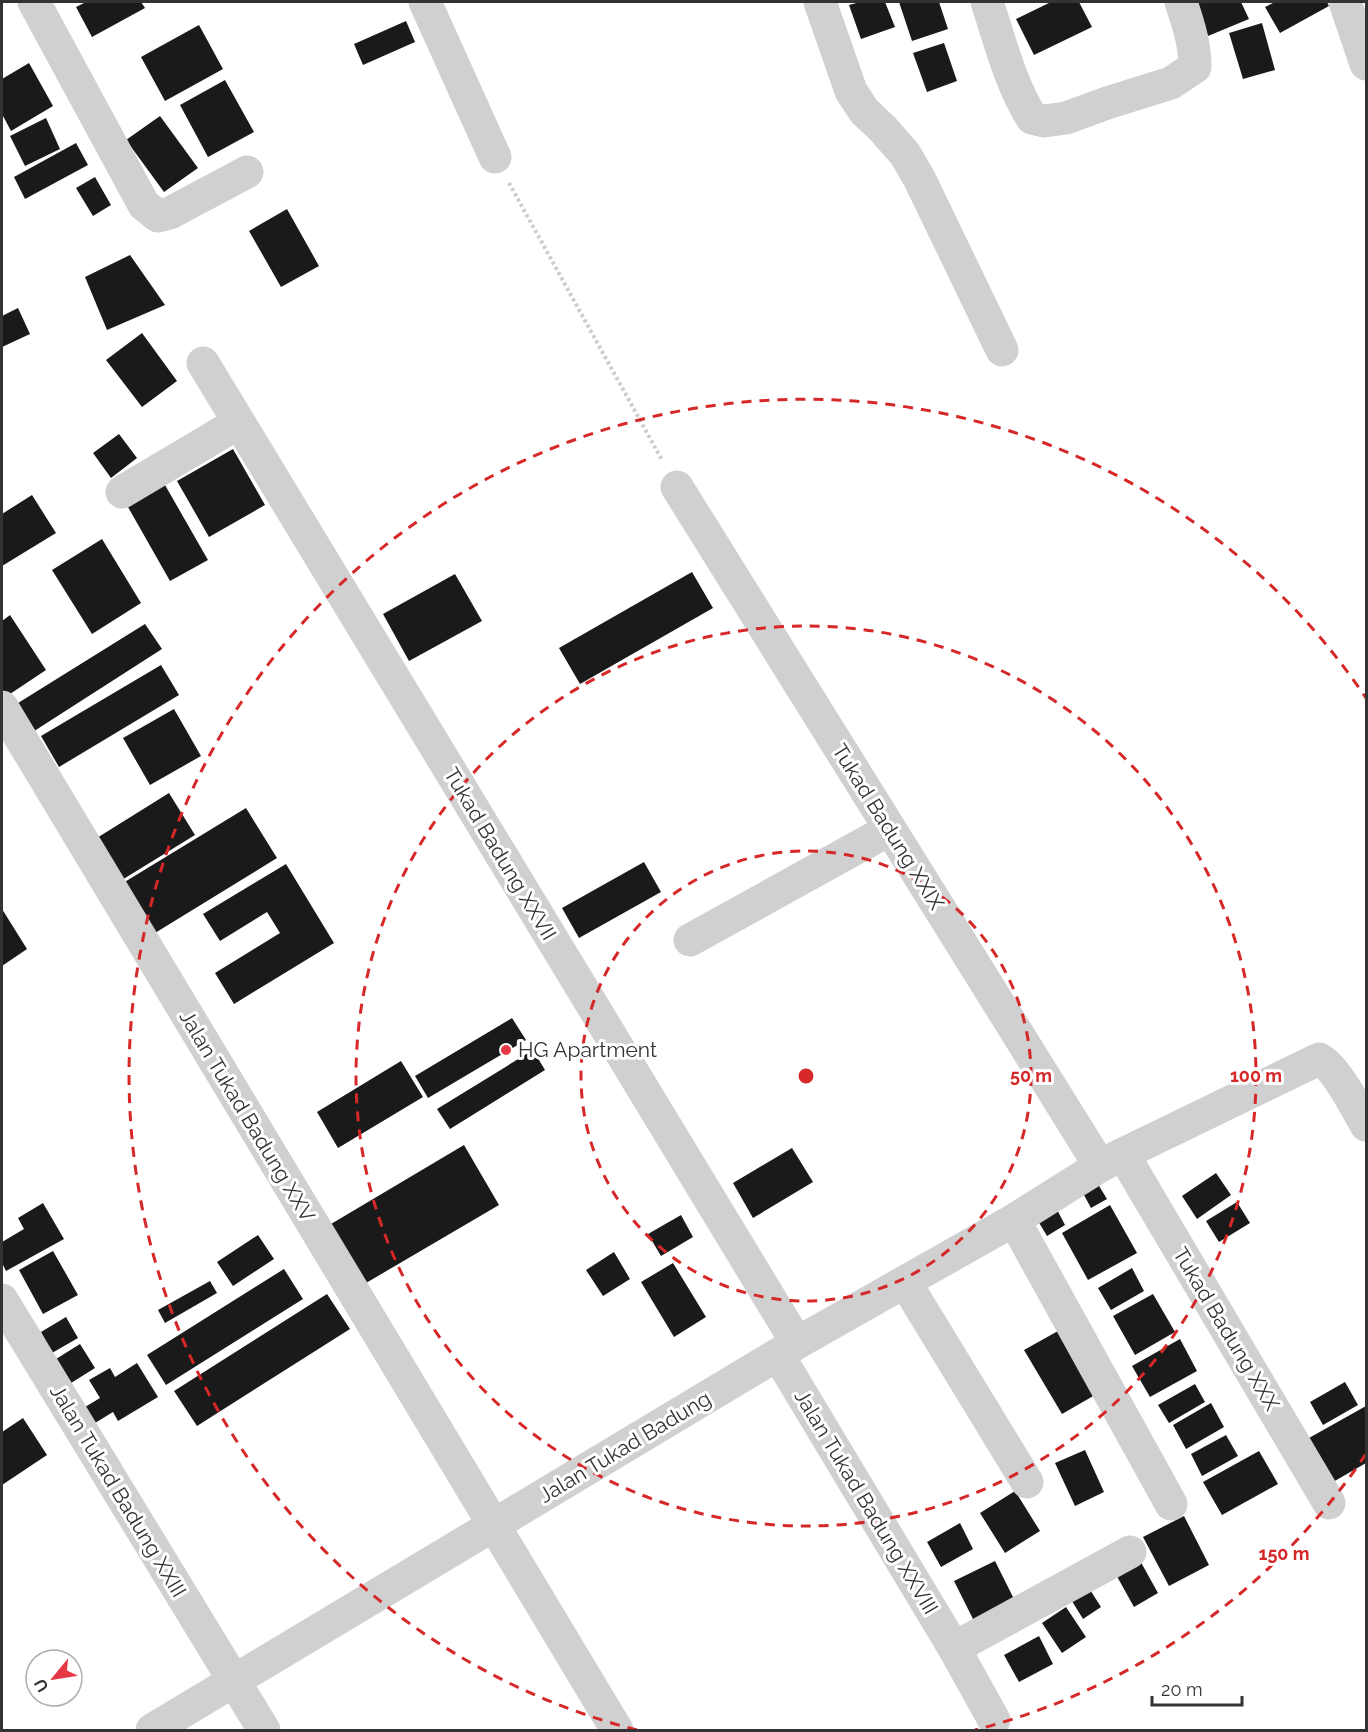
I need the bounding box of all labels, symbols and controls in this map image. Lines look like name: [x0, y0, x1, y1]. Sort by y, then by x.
street label: Tukad Badung XXIX: [827, 739, 950, 915]
street label: Tukad Badung XXVII: [439, 763, 562, 945]
street label: Jalan Tukad Badung XXV: [174, 1006, 320, 1226]
place label: HG Apartment: [518, 1037, 657, 1062]
marker: HG Apartment: [499, 1043, 513, 1057]
text: 50 m: [1010, 1065, 1052, 1086]
text: 100 m: [1230, 1065, 1282, 1086]
centre of rings: [796, 1066, 816, 1086]
street label: Tukad Badung XXX: [1168, 1243, 1285, 1415]
street label: Jalan Tukad Badung XXIII: [45, 1380, 192, 1602]
street label: Jalan Tukad Badung: [534, 1385, 715, 1508]
street label: Jalan Tukad Badung XXVIII: [789, 1385, 944, 1619]
text: 150 m: [1259, 1543, 1310, 1564]
north arrow: [24, 1648, 84, 1708]
scale bar: [1152, 1669, 1242, 1707]
text: U: [30, 1675, 53, 1695]
text: 20 m: [1161, 1679, 1203, 1700]

